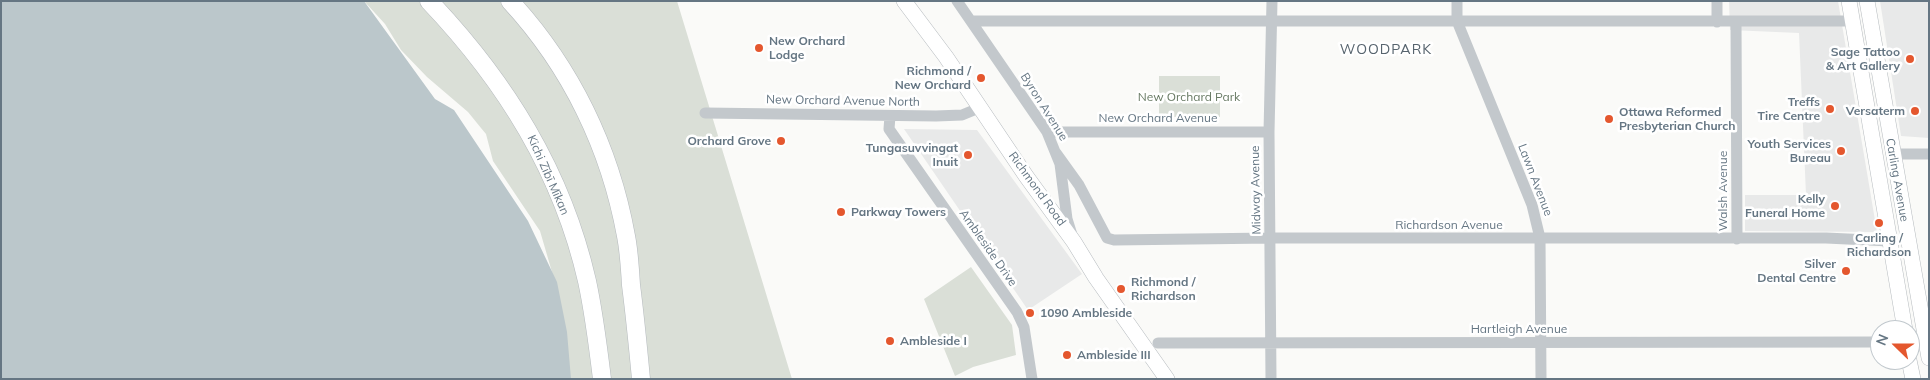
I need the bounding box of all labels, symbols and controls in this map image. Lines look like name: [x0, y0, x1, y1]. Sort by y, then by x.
place label: New Orchard Lodge: [769, 34, 845, 62]
marker: New Orchard Lodge: [753, 42, 765, 54]
district label: WOODPARK: [1339, 42, 1433, 58]
place label: Sage Tattoo & Art Gallery: [1826, 45, 1900, 73]
marker: Sage Tattoo & Art Gallery: [1904, 53, 1916, 65]
place label: Richmond / New Orchard: [895, 64, 971, 92]
street label: Byron Avenue: [1017, 70, 1071, 144]
marker: Richmond / New Orchard: [975, 72, 987, 84]
park label: New Orchard Park: [1138, 90, 1240, 104]
street label: New Orchard Avenue North: [766, 92, 920, 110]
place label: Treffs Tire Centre: [1758, 95, 1820, 123]
marker: Treffs Tire Centre: [1824, 103, 1836, 115]
place label: Versaterm: [1846, 104, 1905, 118]
place label: Ottawa Reformed Presbyterian Church: [1619, 105, 1735, 133]
marker: Versaterm: [1909, 105, 1921, 117]
street label: New Orchard Avenue: [1098, 111, 1218, 125]
marker: Ottawa Reformed Presbyterian Church: [1603, 113, 1615, 125]
street label: Kichi Zībī Mīkan: [524, 133, 572, 217]
place label: Orchard Grove: [687, 134, 771, 148]
marker: Orchard Grove: [775, 135, 787, 147]
place label: Youth Services Bureau: [1748, 137, 1831, 165]
street label: Carling Avenue: [1883, 137, 1911, 223]
place label: Tungasuvvingat Inuit: [866, 141, 958, 169]
street label: Lawn Avenue: [1515, 142, 1555, 218]
street label: Midway Avenue: [1248, 145, 1264, 235]
marker: Youth Services Bureau: [1835, 145, 1847, 157]
marker: Tungasuvvingat Inuit: [962, 149, 974, 161]
street label: Richmond Road: [1005, 149, 1069, 229]
street label: Walsh Avenue: [1716, 151, 1730, 231]
place label: Kelly Funeral Home: [1745, 192, 1825, 220]
marker: Kelly Funeral Home: [1829, 200, 1841, 212]
place label: Parkway Towers: [851, 205, 946, 219]
marker: Parkway Towers: [835, 206, 847, 218]
street label: Ambleside Drive: [956, 207, 1020, 289]
marker: Carling / Richardson: [1873, 217, 1885, 229]
street label: Richardson Avenue: [1395, 218, 1503, 232]
place label: Carling / Richardson: [1847, 231, 1911, 259]
place label: Silver Dental Centre: [1757, 257, 1836, 285]
marker: Silver Dental Centre: [1840, 265, 1852, 277]
place label: Richmond / Richardson: [1131, 275, 1196, 303]
marker: Richmond / Richardson: [1115, 283, 1127, 295]
place label: 1090 Ambleside: [1040, 306, 1132, 320]
marker: 1090 Ambleside: [1024, 307, 1036, 319]
north arrow: [1870, 320, 1920, 370]
street label: Hartleigh Avenue: [1471, 322, 1567, 336]
text: N: [1872, 331, 1892, 348]
place label: Ambleside I: [900, 334, 967, 348]
marker: Ambleside I: [884, 335, 896, 347]
place label: Ambleside III: [1077, 348, 1151, 362]
marker: Ambleside III: [1061, 349, 1073, 361]

